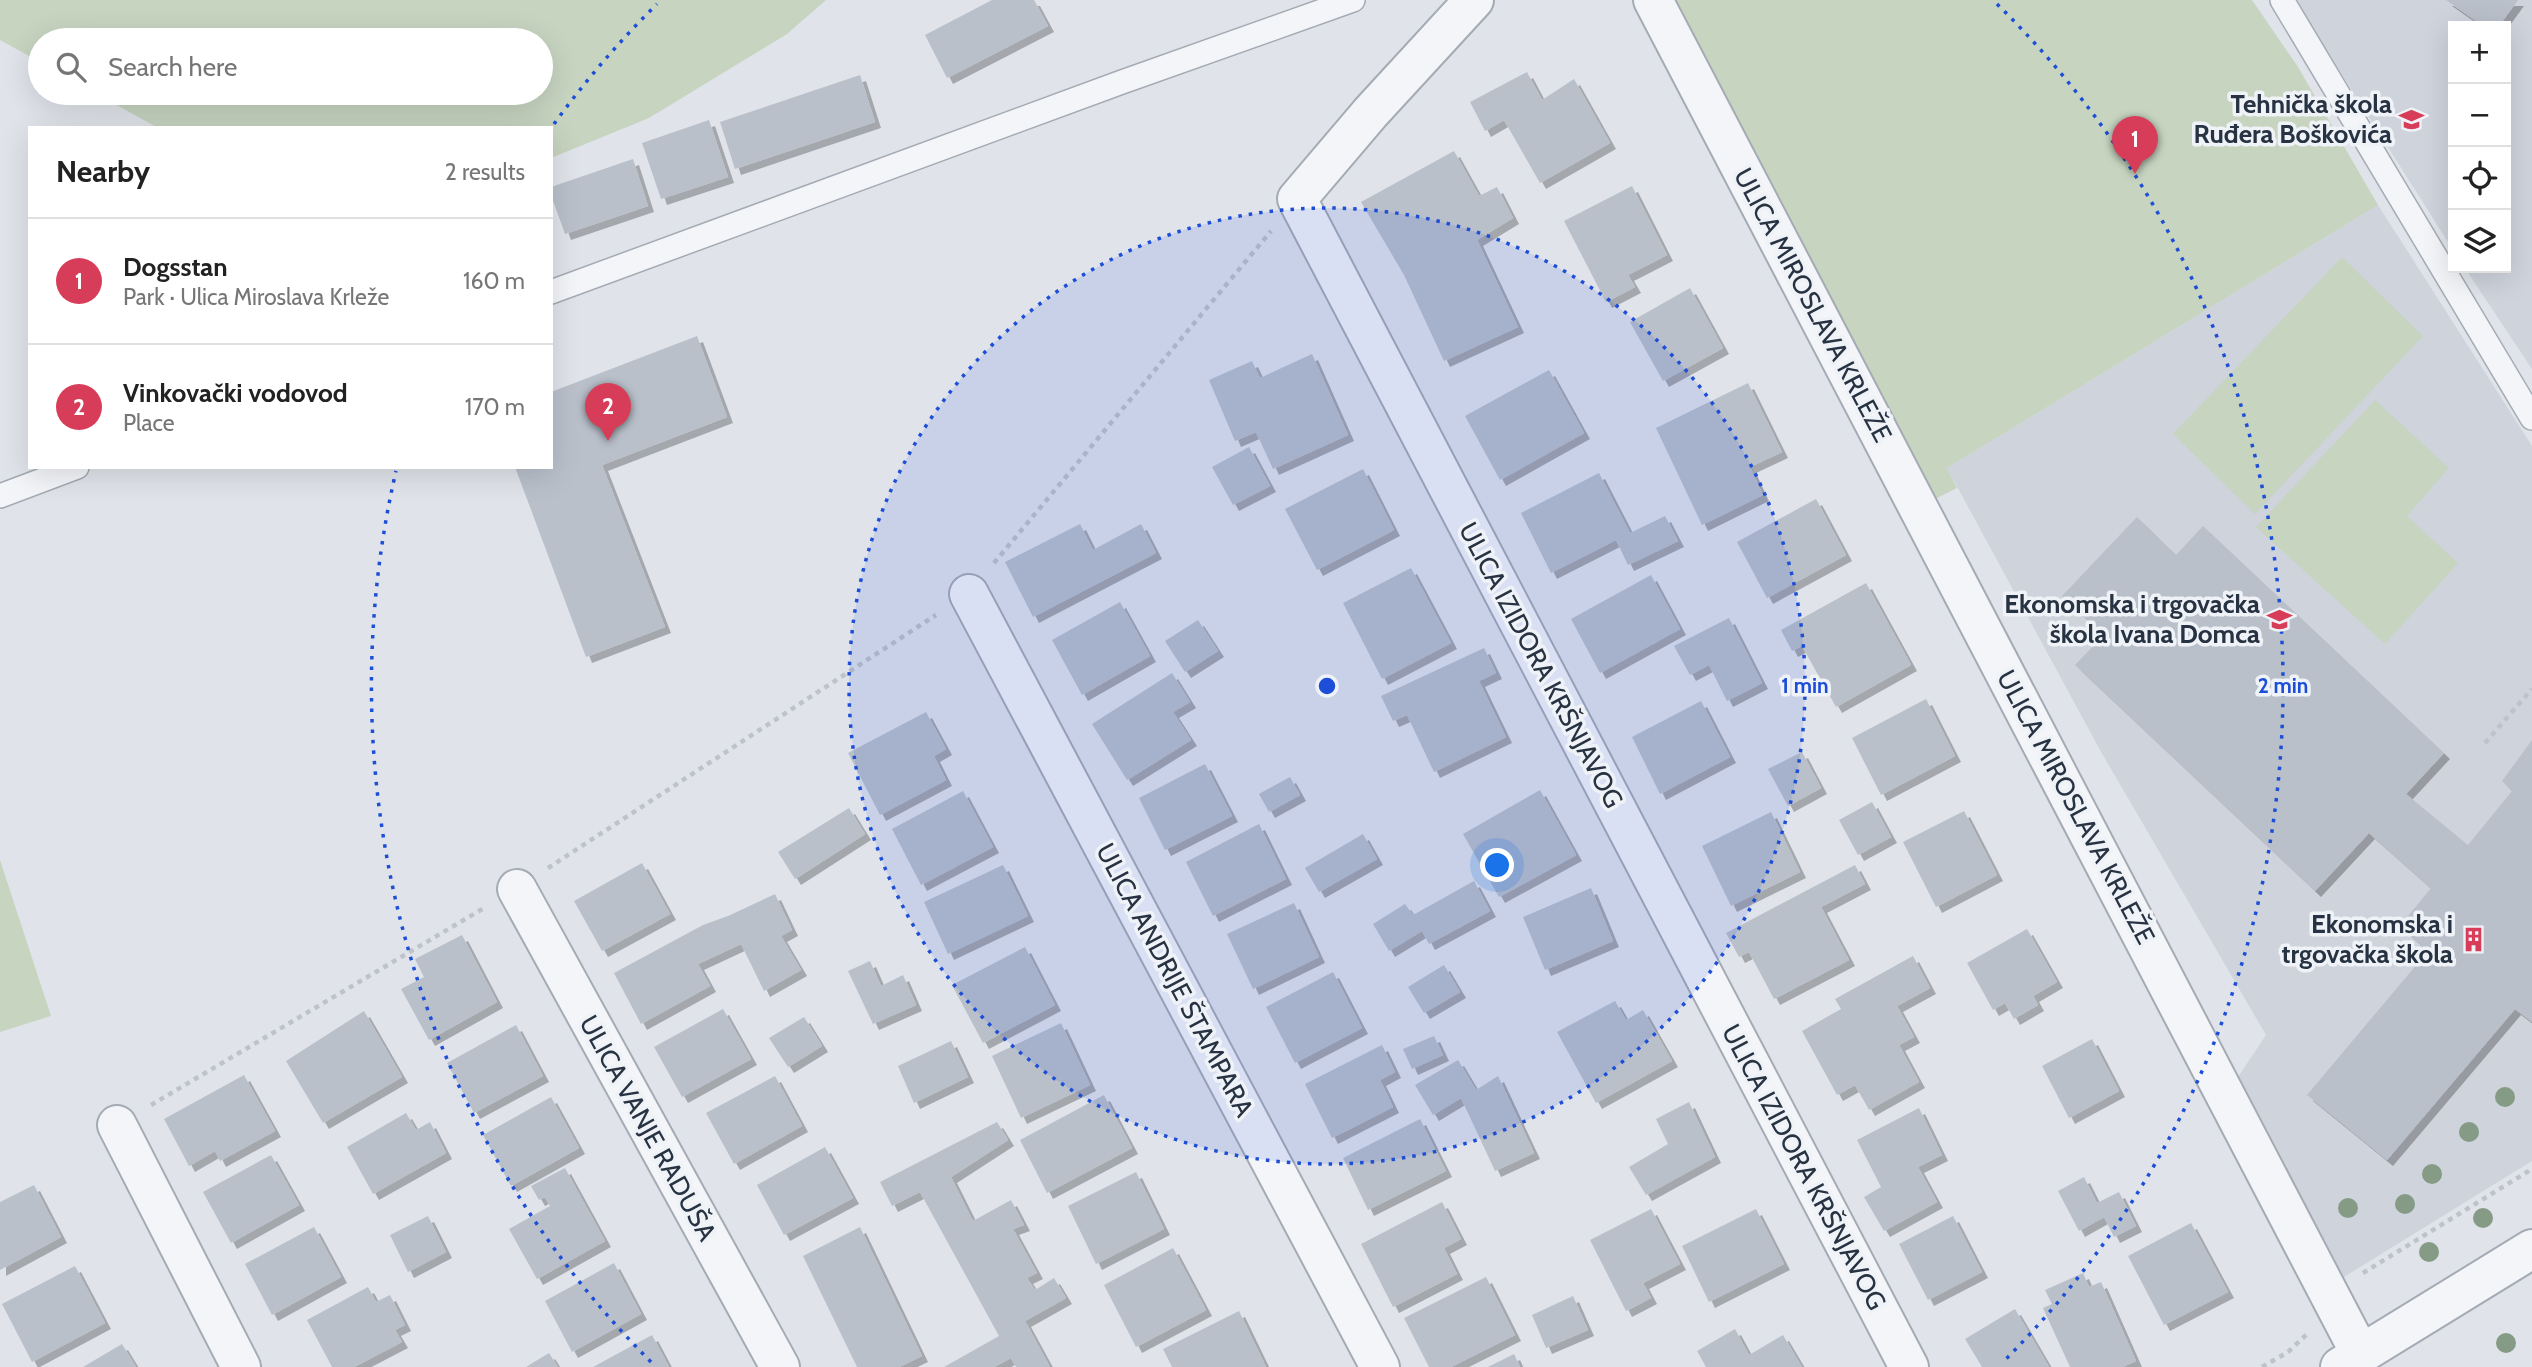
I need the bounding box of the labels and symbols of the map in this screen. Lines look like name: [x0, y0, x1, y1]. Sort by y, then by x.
place label: Tehnička škola Ruđera Boškovića: [2193, 88, 2392, 150]
school or university icon: Tehnička škola Ruđera Boškovića: [2398, 105, 2426, 133]
pin: 1: [2112, 116, 2158, 174]
street label: ULICA MIROSLAVA KRLEŽE: [1727, 163, 1899, 447]
pin: 2: [585, 383, 631, 441]
street label: ULICA IZIDORA KRŠNJAVOG: [1452, 517, 1630, 813]
place label: Ekonomska i trgovačka škola Ivana Domca: [2004, 588, 2260, 650]
school or university icon: Ekonomska i trgovačka škola Ivana Domca: [2266, 605, 2294, 633]
street label: ULICA MIROSLAVA KRLEŽE: [1990, 665, 2162, 949]
text: 1 min: [1781, 673, 1829, 698]
text: 2 min: [2258, 673, 2308, 698]
centre of rings: [1315, 674, 1339, 698]
street label: ULICA ANDRIJE ŠTAMPARA: [1089, 838, 1261, 1122]
your location: [1480, 848, 1514, 882]
place label: Ekonomska i trgovačka škola: [2282, 908, 2453, 970]
building icon: Ekonomska i trgovačka škola: [2459, 925, 2487, 953]
street label: ULICA VANJE RADUŠA: [573, 1010, 723, 1246]
street label: ULICA IZIDORA KRŠNJAVOG: [1715, 1019, 1893, 1315]

